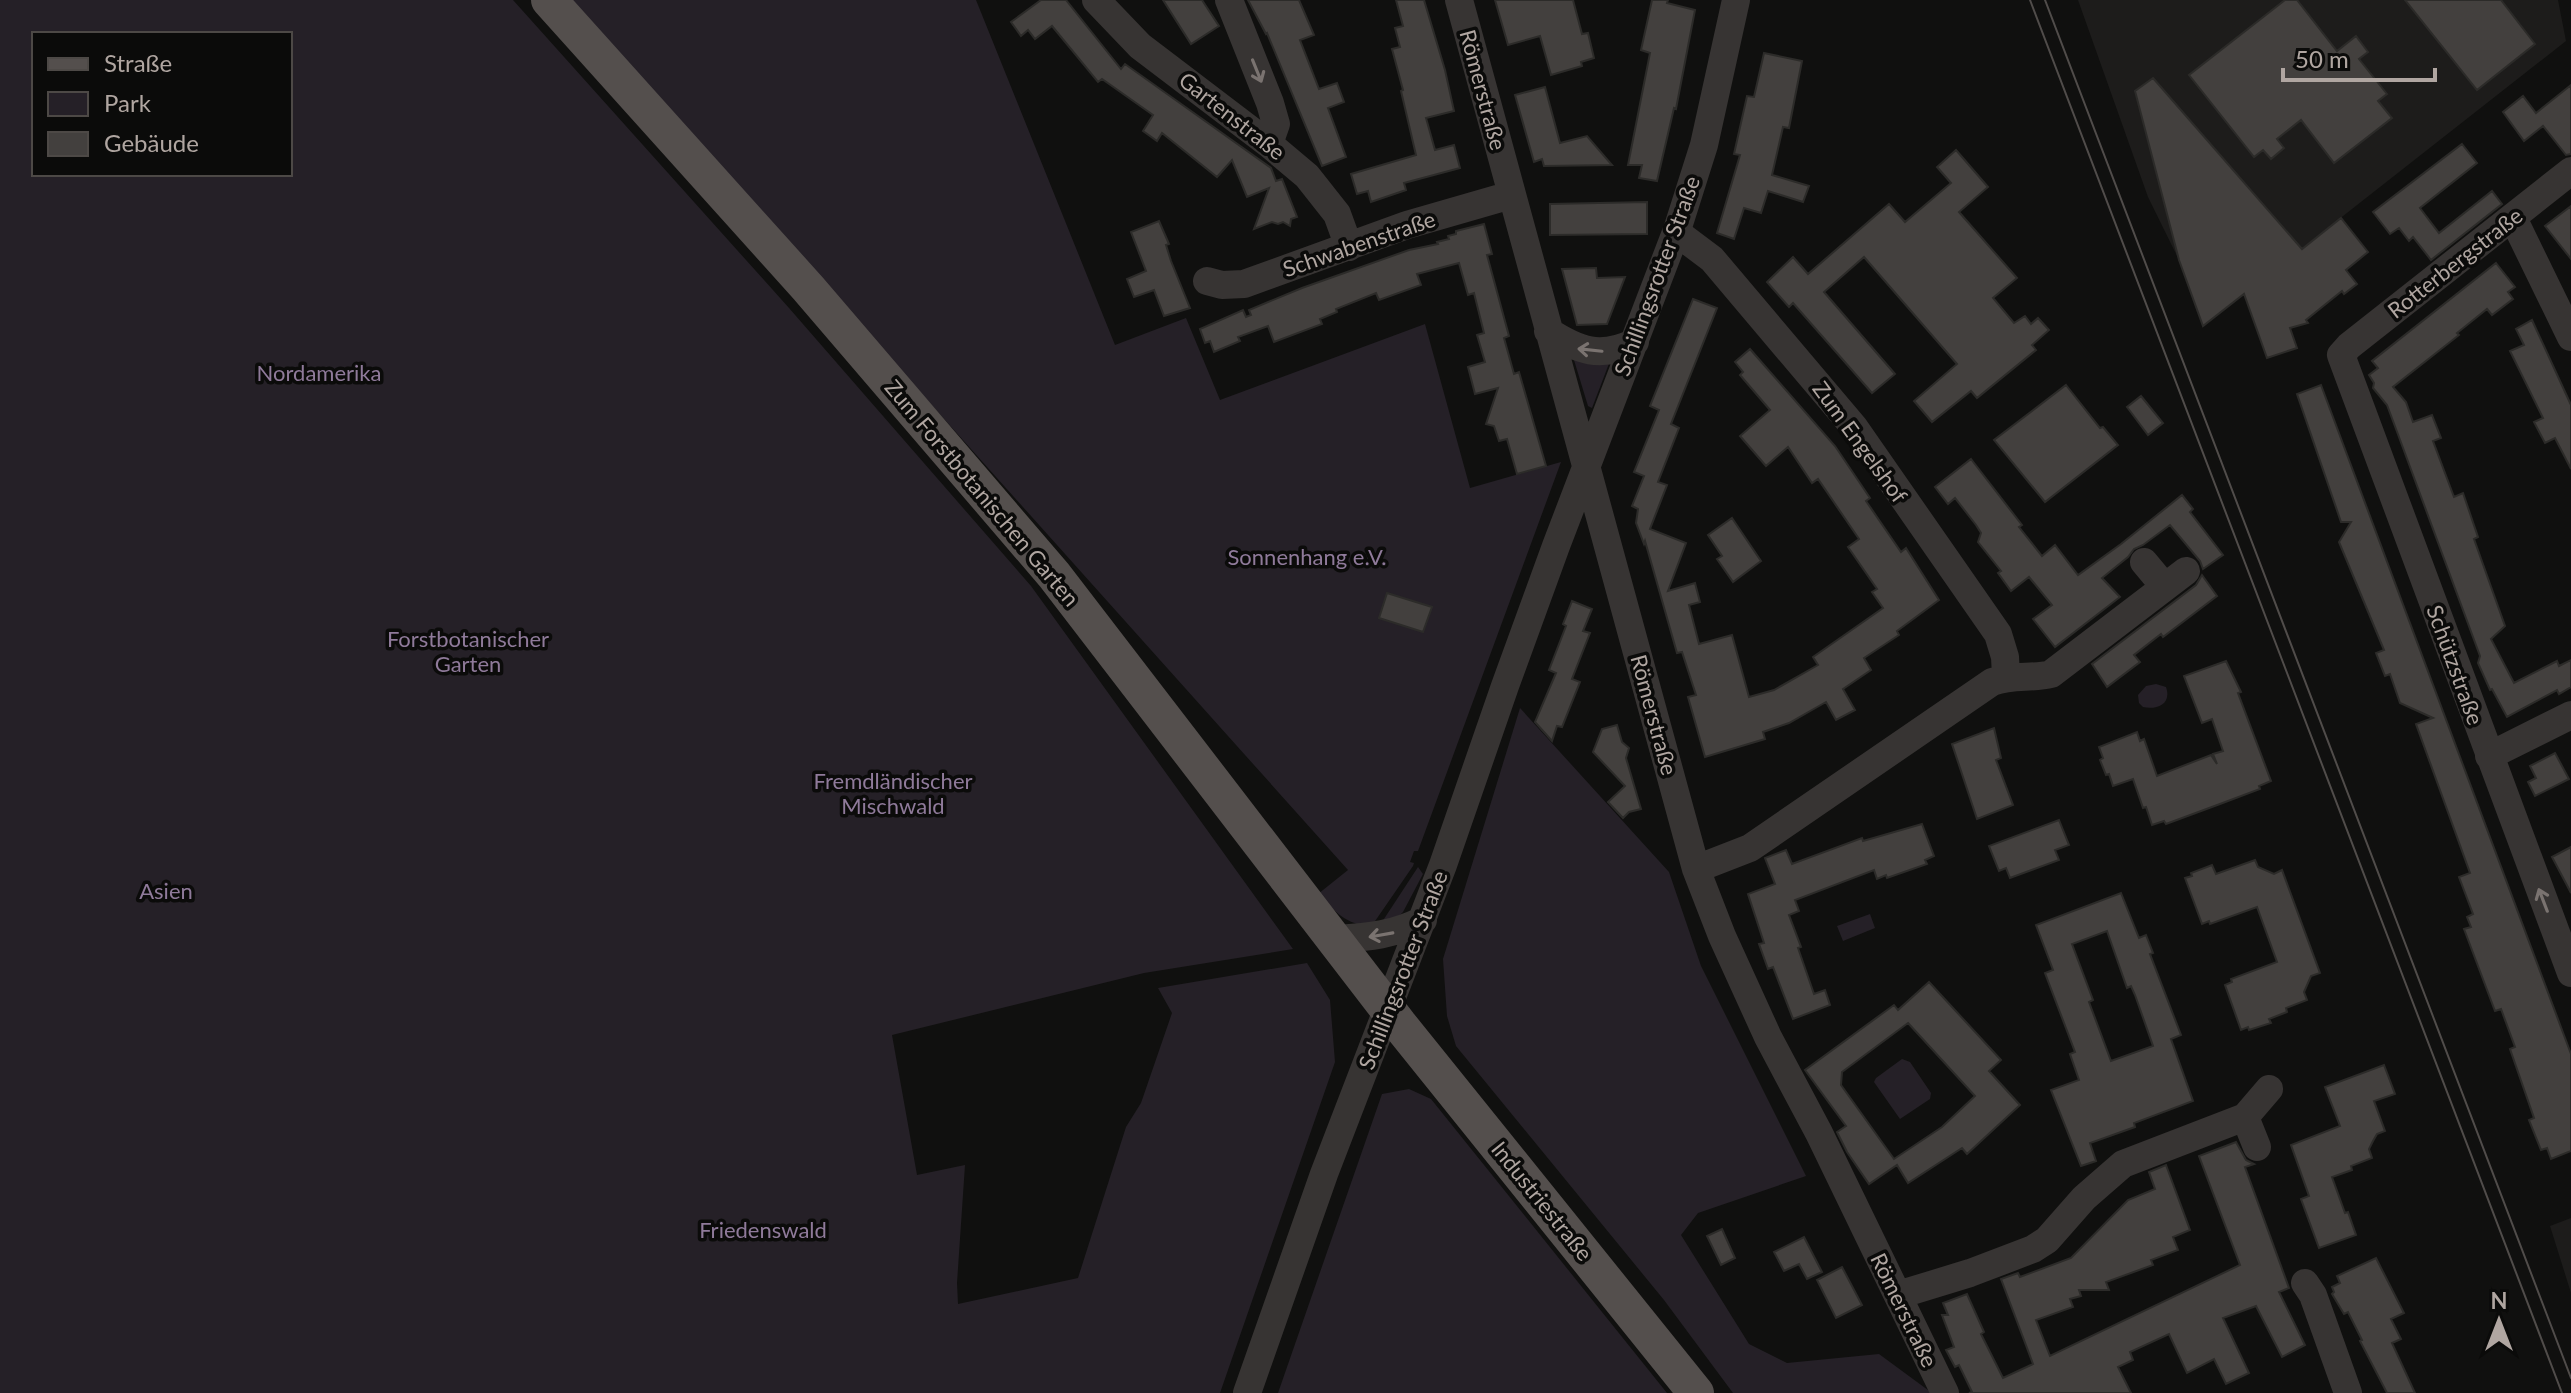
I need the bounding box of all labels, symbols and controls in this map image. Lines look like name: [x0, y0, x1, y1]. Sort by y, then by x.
street label: Römerstraße: [1454, 27, 1513, 153]
legend: [32, 32, 292, 176]
scale bar: [2283, 32, 2435, 82]
text: 50 m: [2295, 44, 2349, 73]
text: Straße: [104, 48, 172, 77]
one-way arrow: [1251, 58, 1266, 83]
street label: Gartenstraße: [1174, 66, 1291, 165]
text: Park: [104, 88, 152, 117]
text: Gebäude: [104, 128, 199, 157]
street label: Schillingsrotter Straße: [1608, 172, 1705, 380]
street label: Rotterbergstraße: [2382, 202, 2527, 324]
street label: Schwabenstraße: [1279, 205, 1439, 282]
one-way arrow: [1577, 342, 1604, 357]
park label: Nordamerika: [257, 359, 381, 386]
street label: Zum Forstbotanischen Garten: [880, 374, 1085, 611]
street label: Zum Engelshof: [1807, 376, 1914, 508]
park label: Sonnenhang e.V.: [1227, 543, 1387, 570]
street label: Schützstraße: [2421, 601, 2490, 728]
park label: Forstbotanischer Garten: [387, 625, 549, 677]
street label: Römerstraße: [1625, 652, 1684, 778]
park label: Fremdländischer Mischwald: [813, 767, 973, 819]
street label: Schillingsrotter Straße: [1352, 867, 1453, 1073]
park label: Asien: [139, 877, 193, 904]
one-way arrow: [2535, 888, 2550, 913]
one-way arrow: [1369, 928, 1394, 943]
street label: Industriestraße: [1486, 1136, 1599, 1266]
park label: Friedenswald: [699, 1216, 827, 1243]
street label: Römerstraße: [1865, 1248, 1944, 1371]
north arrow: [2459, 1281, 2539, 1361]
text: N: [2491, 1287, 2507, 1314]

